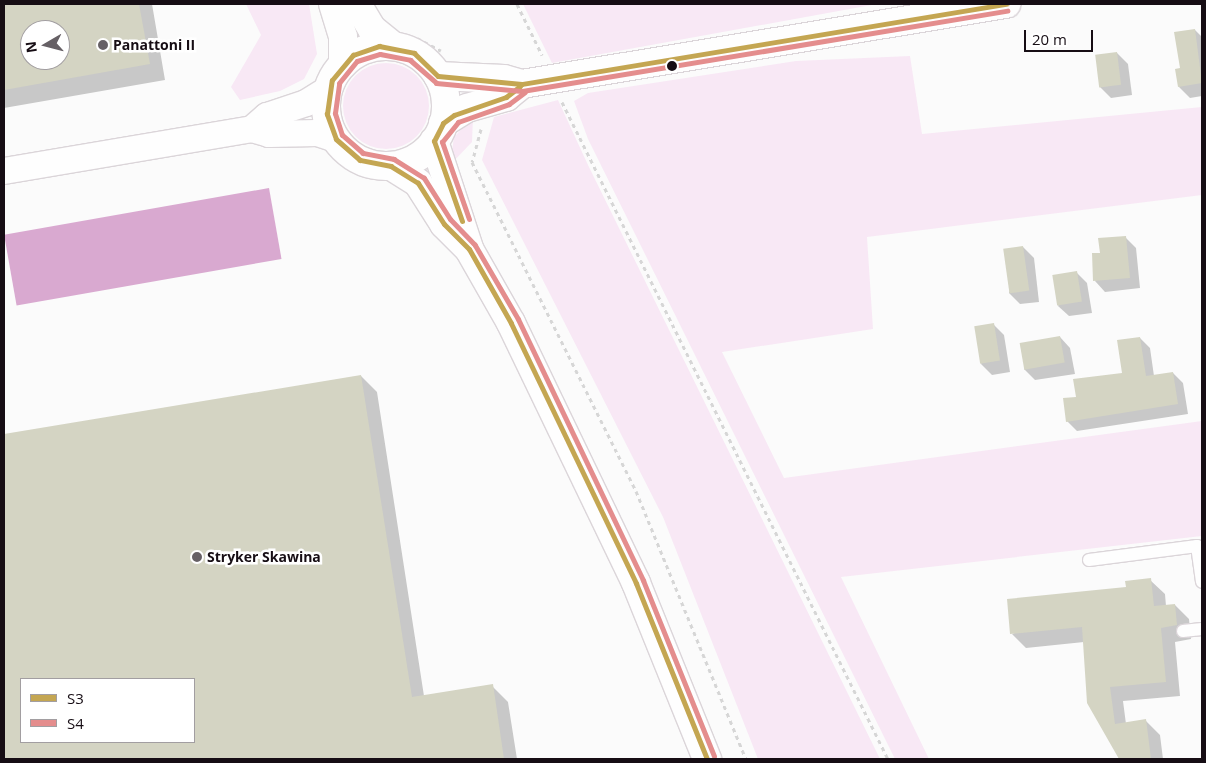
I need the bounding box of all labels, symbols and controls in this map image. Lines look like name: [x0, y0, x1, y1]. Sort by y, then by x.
north arrow: [20, 20, 70, 70]
scale bar: [1026, 20, 1095, 52]
text: 20 m: [1032, 29, 1067, 49]
place label: Panattoni II: [113, 37, 195, 53]
marker: Panattoni II: [97, 39, 109, 51]
text: N: [20, 40, 41, 54]
unlabelled marker: [667, 61, 677, 71]
place label: Stryker Skawina: [207, 549, 321, 565]
marker: Stryker Skawina: [191, 551, 203, 563]
legend: [20, 678, 195, 743]
text: S3: [67, 688, 84, 708]
text: S4: [67, 713, 84, 733]

